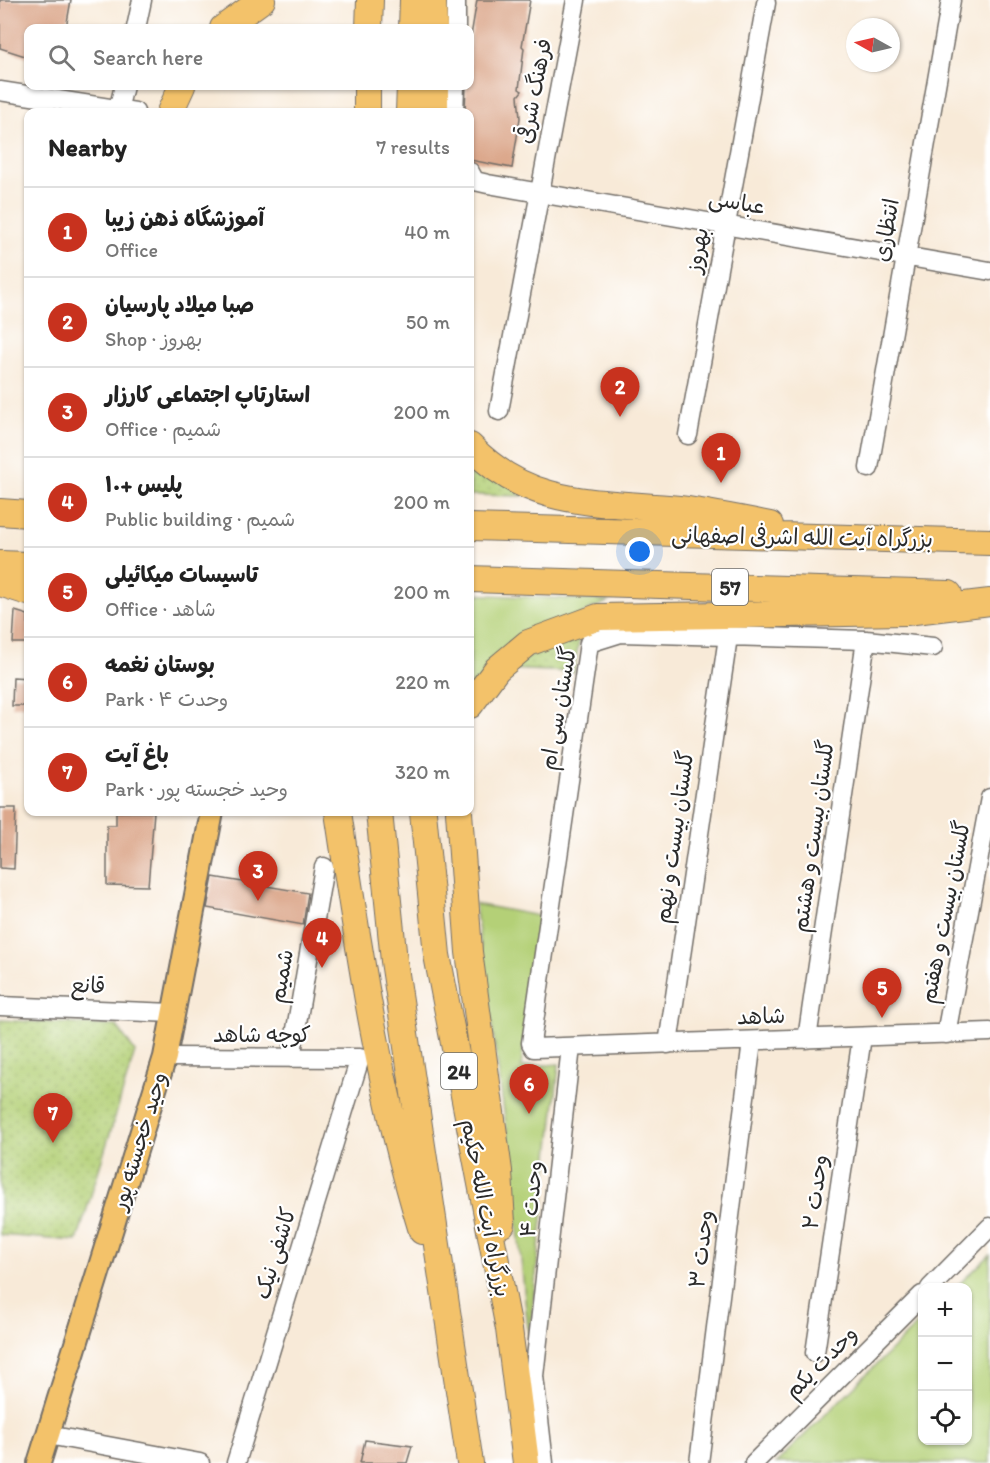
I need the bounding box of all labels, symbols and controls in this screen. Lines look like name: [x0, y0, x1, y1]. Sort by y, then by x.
north arrow: [846, 18, 900, 72]
search box: [24, 24, 474, 90]
street label: فرهنگ شرقی: [511, 36, 557, 146]
icon: search: [45, 41, 78, 74]
text: Search here: [93, 44, 203, 71]
text: Nearby: [48, 131, 127, 163]
text: 7 results: [376, 135, 450, 159]
street label: عباسی: [706, 184, 767, 221]
street label: انتظاری: [867, 196, 905, 264]
text: آموزشگاه ذهن زیبا: [105, 205, 264, 232]
text: 1: [63, 220, 72, 244]
text: 40 m: [404, 220, 450, 244]
street label: بهروز: [679, 225, 714, 277]
text: Office: [105, 238, 158, 262]
text: صبا میلاد پارسیان: [105, 291, 254, 318]
text: 2: [62, 310, 73, 334]
text: 50 m: [406, 310, 450, 334]
text: Shop · بهروز: [105, 327, 202, 351]
pin: 2: [600, 368, 640, 417]
text: استارتاپ اجتماعی کارزار: [105, 381, 310, 408]
text: 3: [62, 400, 73, 424]
text: 200 m: [394, 400, 450, 424]
text: Office · شمیم: [105, 417, 221, 441]
pin: 1: [702, 434, 740, 483]
text: پلیس +۱۰: [105, 471, 182, 498]
text: 4: [61, 490, 74, 514]
text: 200 m: [394, 490, 450, 514]
text: Public building · شمیم: [105, 507, 295, 531]
street label: بزرگراه آیت الله اشرفی اصفهانی: [671, 520, 933, 554]
your location: [625, 537, 654, 566]
text: تاسیسات میکائیلی: [105, 561, 258, 588]
road number: 57: [712, 569, 748, 605]
text: 5: [62, 580, 73, 604]
text: 200 m: [394, 580, 450, 604]
text: Office · شاهد: [105, 597, 216, 621]
street label: گلستان سی ام: [534, 644, 585, 772]
text: بوستان نغمه: [105, 651, 215, 678]
text: 6: [62, 670, 73, 694]
text: 220 m: [395, 670, 450, 694]
text: Park · وحدت ۴: [105, 687, 228, 711]
street label: گلستان بیست و هشتم: [786, 738, 843, 934]
text: باغ آیت: [105, 741, 169, 768]
street label: گلستان بیست و نهم: [648, 749, 702, 926]
text: 7: [63, 760, 72, 784]
text: 320 m: [395, 760, 450, 784]
text: Park · وحید خجسته پور: [105, 777, 288, 801]
street label: گلستان بیست و هفتم: [914, 818, 979, 1006]
pin: 3: [238, 852, 278, 901]
pin: 4: [302, 918, 342, 968]
street label: شمیم: [263, 947, 302, 1006]
pin: 5: [862, 968, 902, 1018]
street label: قانع: [70, 971, 106, 1002]
street label: شاهد: [736, 1002, 786, 1030]
street label: کوچه شاهد: [213, 1021, 311, 1048]
road number: 24: [441, 1053, 477, 1089]
pin: 6: [510, 1064, 548, 1114]
street label: وحید خجسته پور: [105, 1069, 174, 1215]
pin: 7: [34, 1094, 72, 1143]
street label: بزرگراه آیت الله حکیم: [453, 1117, 516, 1300]
street label: وحدت ۲: [796, 1153, 834, 1231]
street label: وحدت ۴: [514, 1159, 548, 1239]
street label: کاشفی نیک: [248, 1204, 303, 1302]
street label: وحدت ۳: [683, 1208, 719, 1290]
map controls: [918, 1283, 972, 1445]
button: +: [918, 1283, 972, 1337]
street label: وحدت یکم: [779, 1320, 865, 1406]
button: −: [918, 1337, 972, 1391]
button: locate: [918, 1391, 972, 1445]

